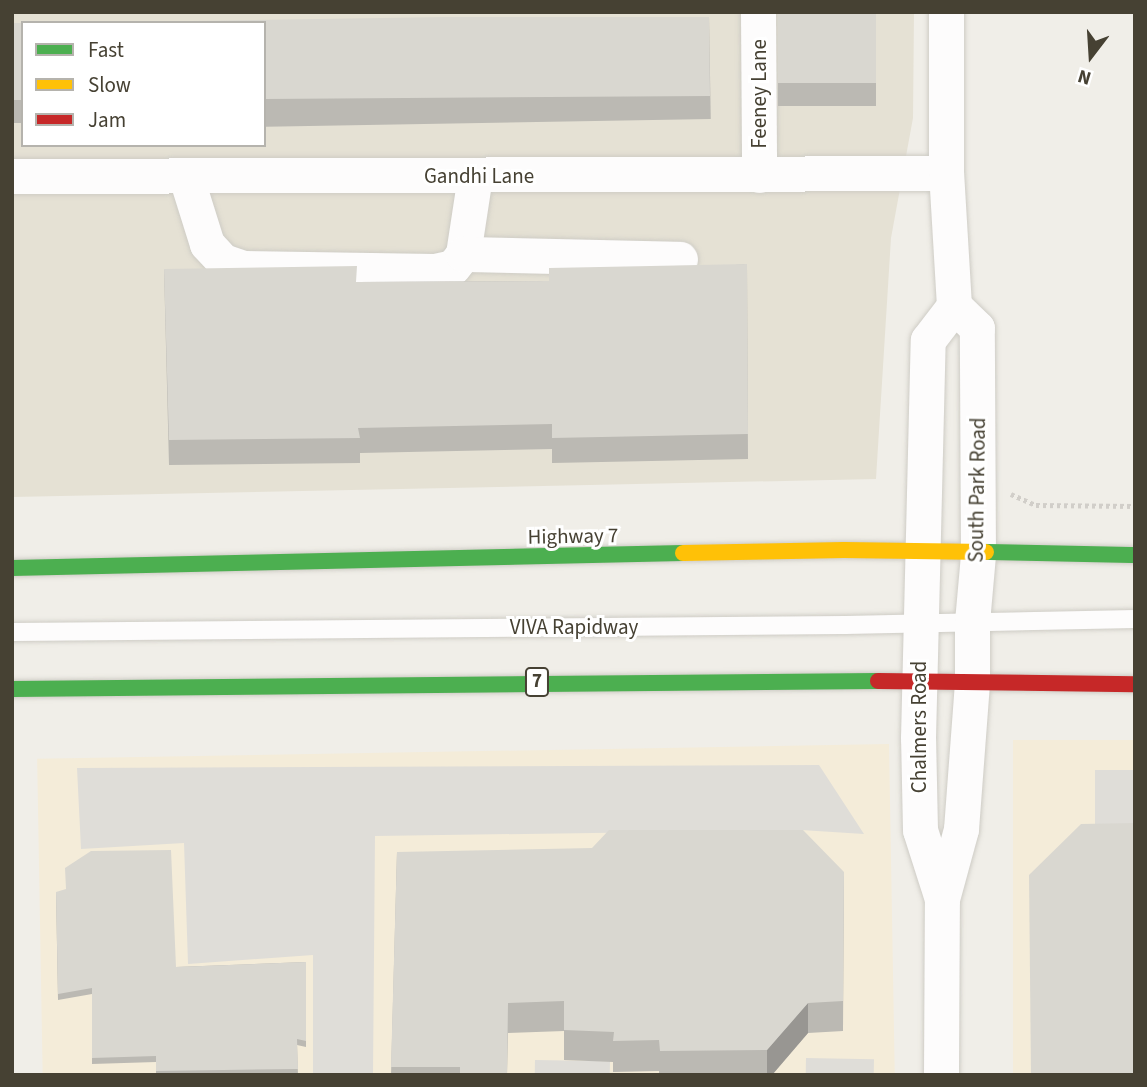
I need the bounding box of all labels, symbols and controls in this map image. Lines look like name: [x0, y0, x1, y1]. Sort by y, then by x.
legend: [21, 21, 266, 147]
north arrow: [1056, 21, 1126, 91]
text: Fast: [88, 35, 124, 65]
street label: Feeney Lane: [746, 39, 772, 149]
text: N: [1075, 62, 1095, 91]
text: Slow: [88, 70, 131, 100]
text: Jam: [88, 105, 126, 135]
street label: Gandhi Lane: [424, 163, 534, 189]
street label: South Park Road: [963, 417, 991, 563]
street label: Highway 7: [527, 523, 619, 549]
street label: VIVA Rapidway: [510, 614, 638, 640]
street label: Chalmers Road: [906, 661, 932, 793]
road number: 7: [525, 666, 549, 698]

